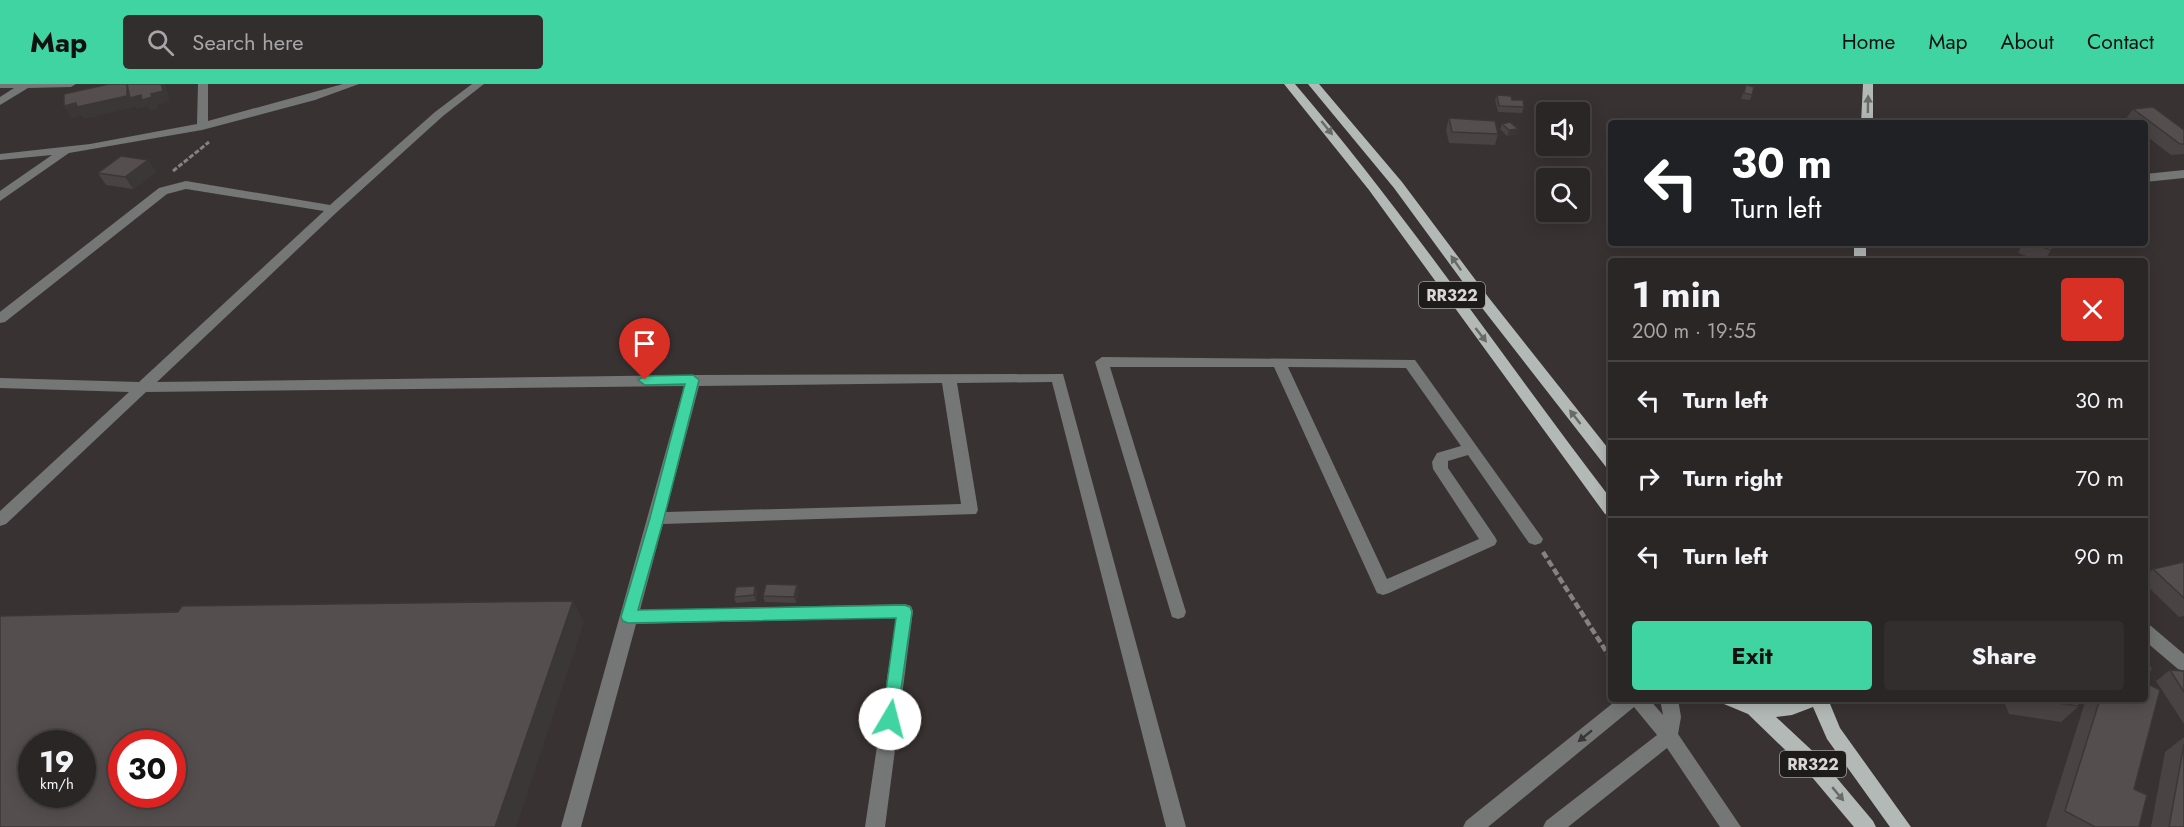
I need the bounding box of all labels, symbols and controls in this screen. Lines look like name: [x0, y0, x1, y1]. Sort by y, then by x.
search box: [123, 15, 543, 69]
text: Map: [30, 22, 87, 63]
icon: search: [144, 26, 177, 59]
text: Search here: [192, 26, 304, 58]
text: Home: [1842, 27, 1895, 57]
text: Map: [1928, 27, 1968, 57]
text: About: [2001, 27, 2054, 57]
text: Contact: [2087, 27, 2154, 57]
one-way arrow: [1863, 94, 1873, 113]
map controls: [1536, 102, 1590, 222]
button: sound: [1536, 102, 1590, 156]
one-way arrow: [1321, 120, 1334, 136]
text: 30 m: [1731, 133, 1832, 194]
icon: left: [1632, 144, 1710, 222]
button: search: [1536, 168, 1590, 222]
text: Turn left: [1731, 189, 1821, 228]
one-way arrow: [1450, 255, 1462, 271]
text: 1 min: [1632, 268, 1721, 320]
button: close: [2061, 278, 2124, 341]
road number: RR322: [1419, 282, 1485, 308]
text: 200 m · 19:55: [1632, 317, 1756, 346]
pin: [619, 318, 670, 380]
icon: arrive: [628, 327, 661, 360]
one-way arrow: [1474, 328, 1486, 343]
icon: left: [1632, 384, 1665, 417]
text: Turn left: [1683, 384, 1768, 416]
text: 30 m: [2075, 384, 2124, 416]
one-way arrow: [1569, 409, 1582, 425]
icon: right: [1632, 462, 1665, 495]
text: Turn right: [1683, 462, 1783, 494]
text: 70 m: [2075, 462, 2124, 494]
icon: left: [1632, 540, 1665, 573]
text: Turn left: [1683, 540, 1768, 572]
text: 90 m: [2074, 540, 2124, 572]
button: Exit: [1632, 621, 1872, 690]
button: Share: [1884, 621, 2124, 690]
position arrow: [858, 687, 922, 751]
one-way arrow: [1577, 729, 1593, 742]
speed limit sign: 30: [108, 730, 186, 808]
text: 19: [39, 740, 75, 783]
road number: RR322: [1780, 751, 1846, 777]
text: km/h: [40, 773, 74, 795]
one-way arrow: [1832, 786, 1845, 802]

